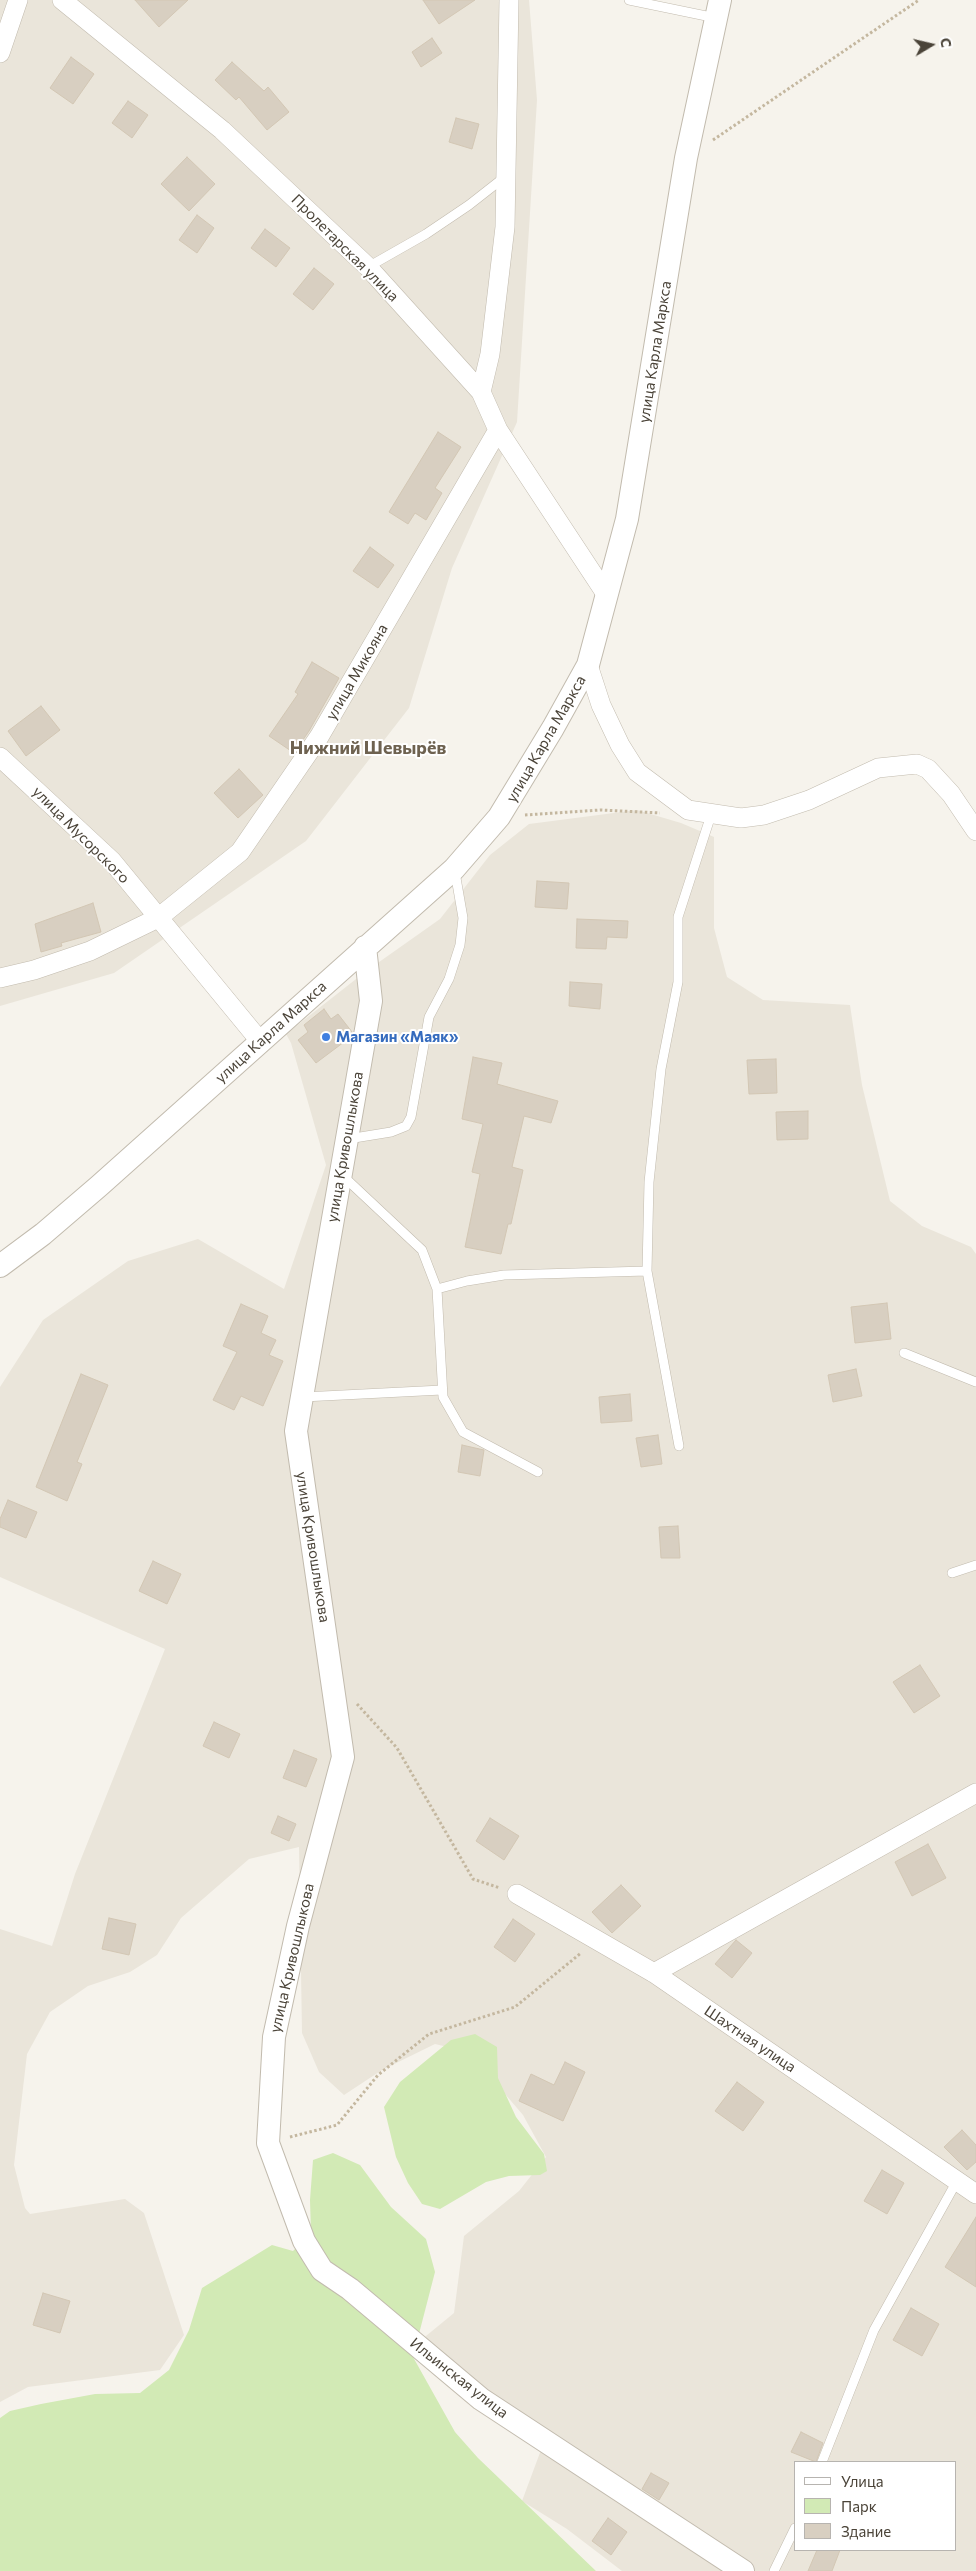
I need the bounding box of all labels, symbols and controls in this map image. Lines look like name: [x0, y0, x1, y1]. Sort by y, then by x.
north arrow: [906, 20, 956, 70]
text: С: [937, 37, 955, 49]
street label: Пролетарская улица: [288, 191, 402, 305]
street label: улица Карла Маркса: [635, 280, 675, 424]
street label: улица Микояна: [322, 621, 392, 723]
street label: улица Карла Маркса: [502, 672, 590, 806]
district label: Нижний Шевырёв: [290, 737, 446, 759]
street label: улица Мусорского: [29, 783, 133, 887]
street label: улица Карла Маркса: [212, 977, 330, 1087]
place label: Магазин «Маяк»: [336, 1028, 459, 1046]
marker: Магазин «Маяк»: [320, 1031, 332, 1043]
street label: улица Кривошлыкова: [323, 1070, 367, 1224]
street label: улица Кривошлыкова: [292, 1470, 334, 1624]
street label: улица Кривошлыкова: [266, 1882, 318, 2034]
street label: Шахтная улица: [701, 2002, 799, 2076]
street label: Ильинская улица: [406, 2334, 512, 2422]
legend: [794, 2461, 956, 2551]
text: Улица: [841, 2472, 883, 2490]
text: Парк: [841, 2497, 877, 2515]
text: Здание: [841, 2522, 891, 2540]

